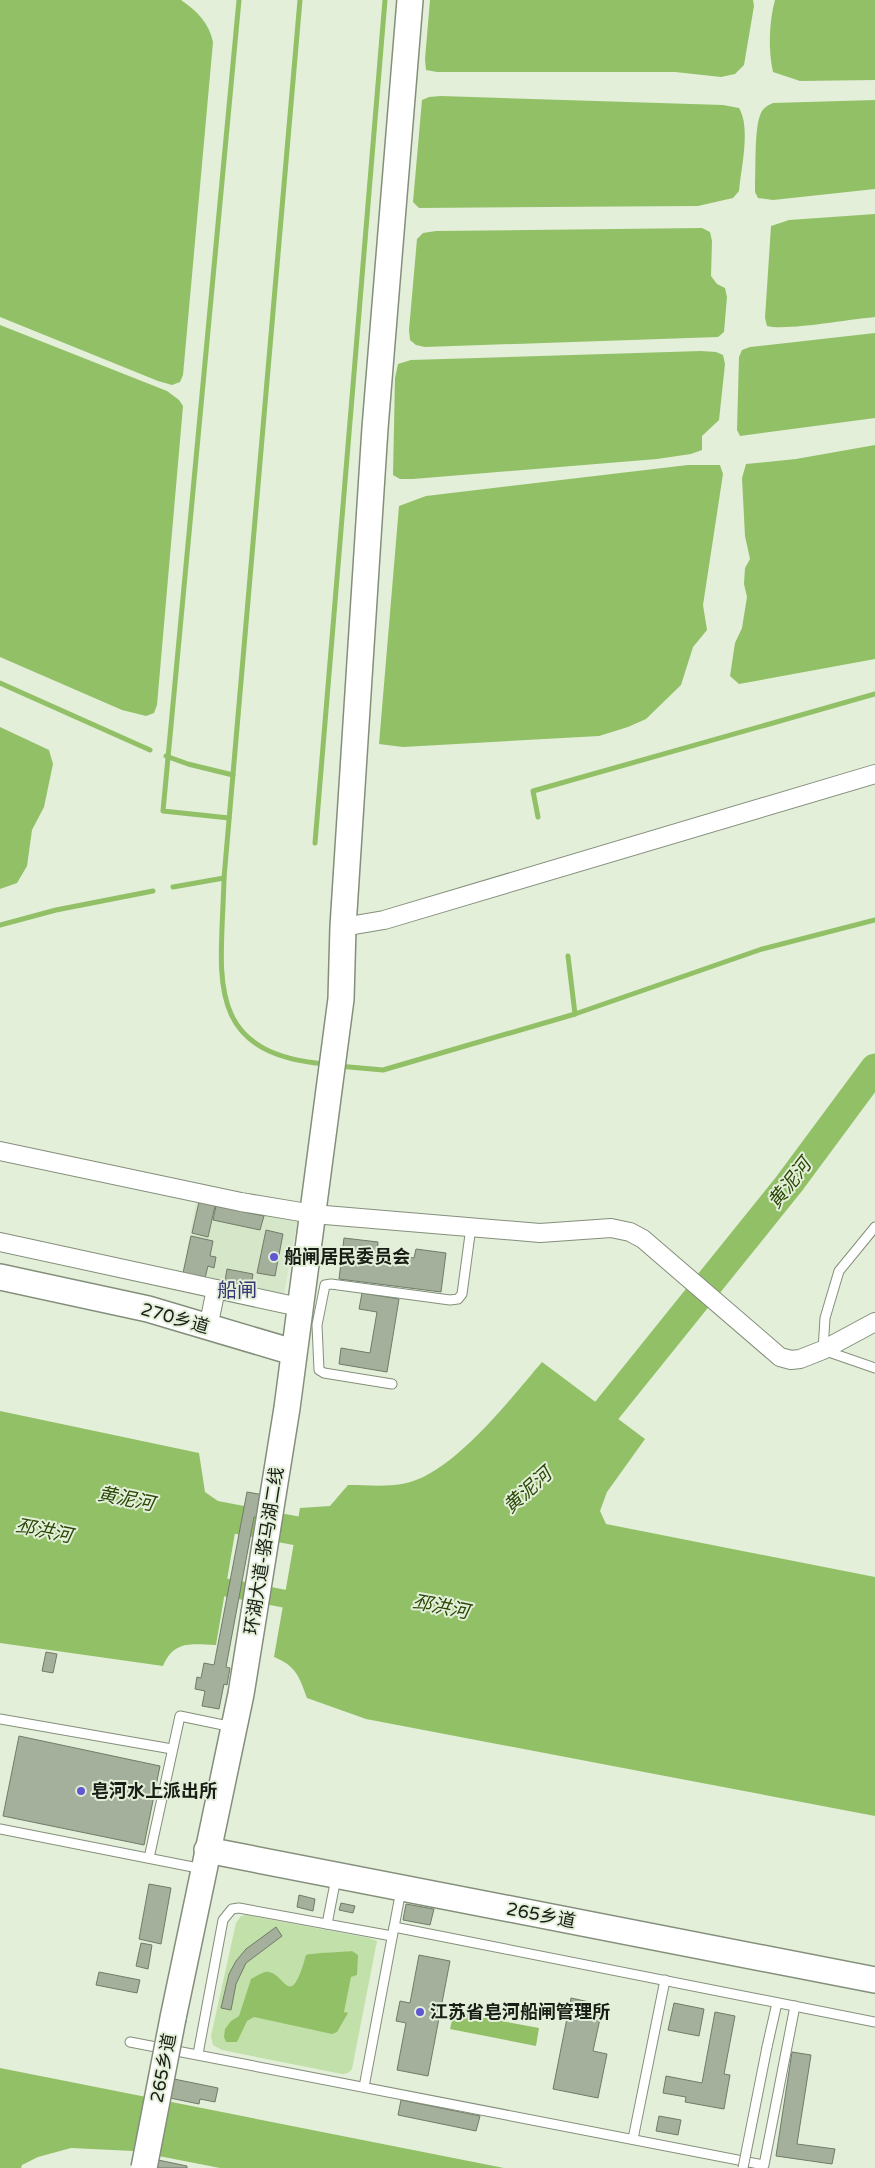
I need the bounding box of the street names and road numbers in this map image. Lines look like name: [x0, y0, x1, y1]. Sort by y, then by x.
street label: 270乡道: [138, 1298, 212, 1338]
street label: 环湖大道-骆马湖二线: [240, 1466, 288, 1636]
street label: 265乡道: [505, 1898, 577, 1932]
street label: 265乡道: [146, 2032, 180, 2104]

